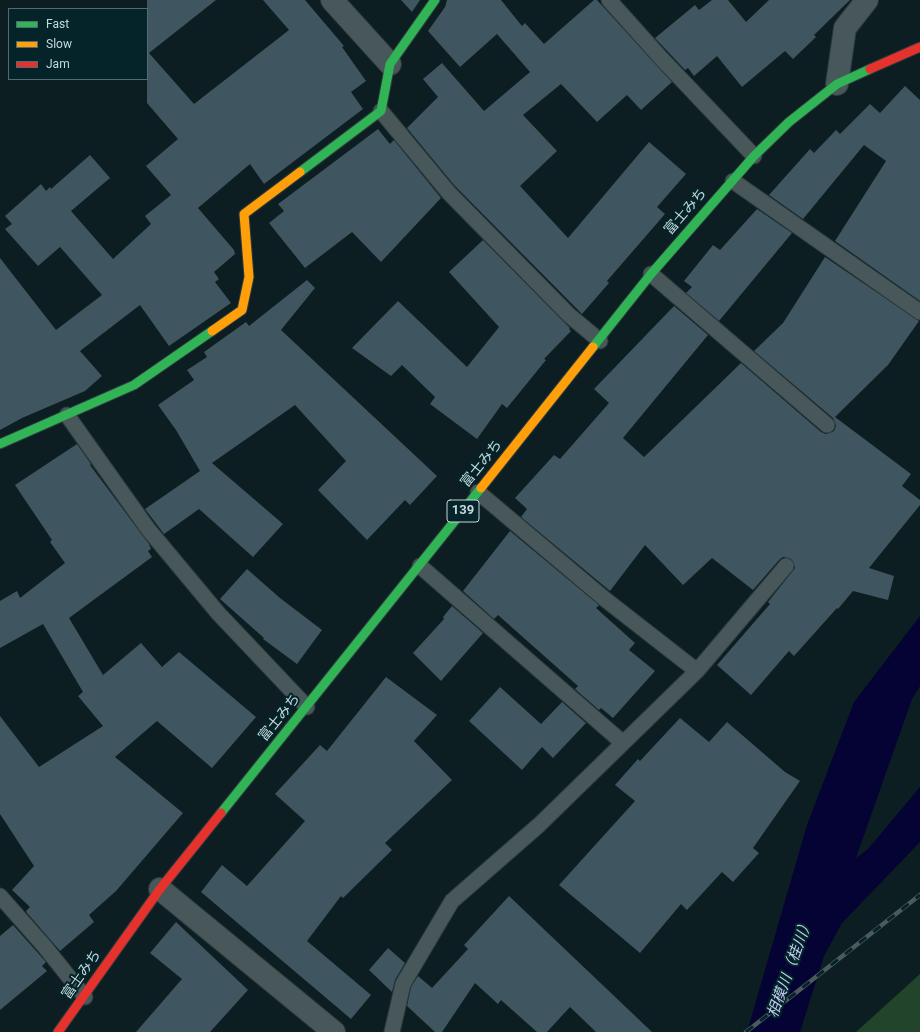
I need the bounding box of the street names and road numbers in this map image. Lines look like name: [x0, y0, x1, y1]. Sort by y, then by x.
street label: 富士みち: [661, 185, 711, 239]
street label: 富士みち: [458, 437, 506, 491]
road number: 139: [447, 500, 479, 522]
street label: 富士みち: [256, 691, 304, 745]
street label: 富士みち: [59, 947, 105, 1003]

